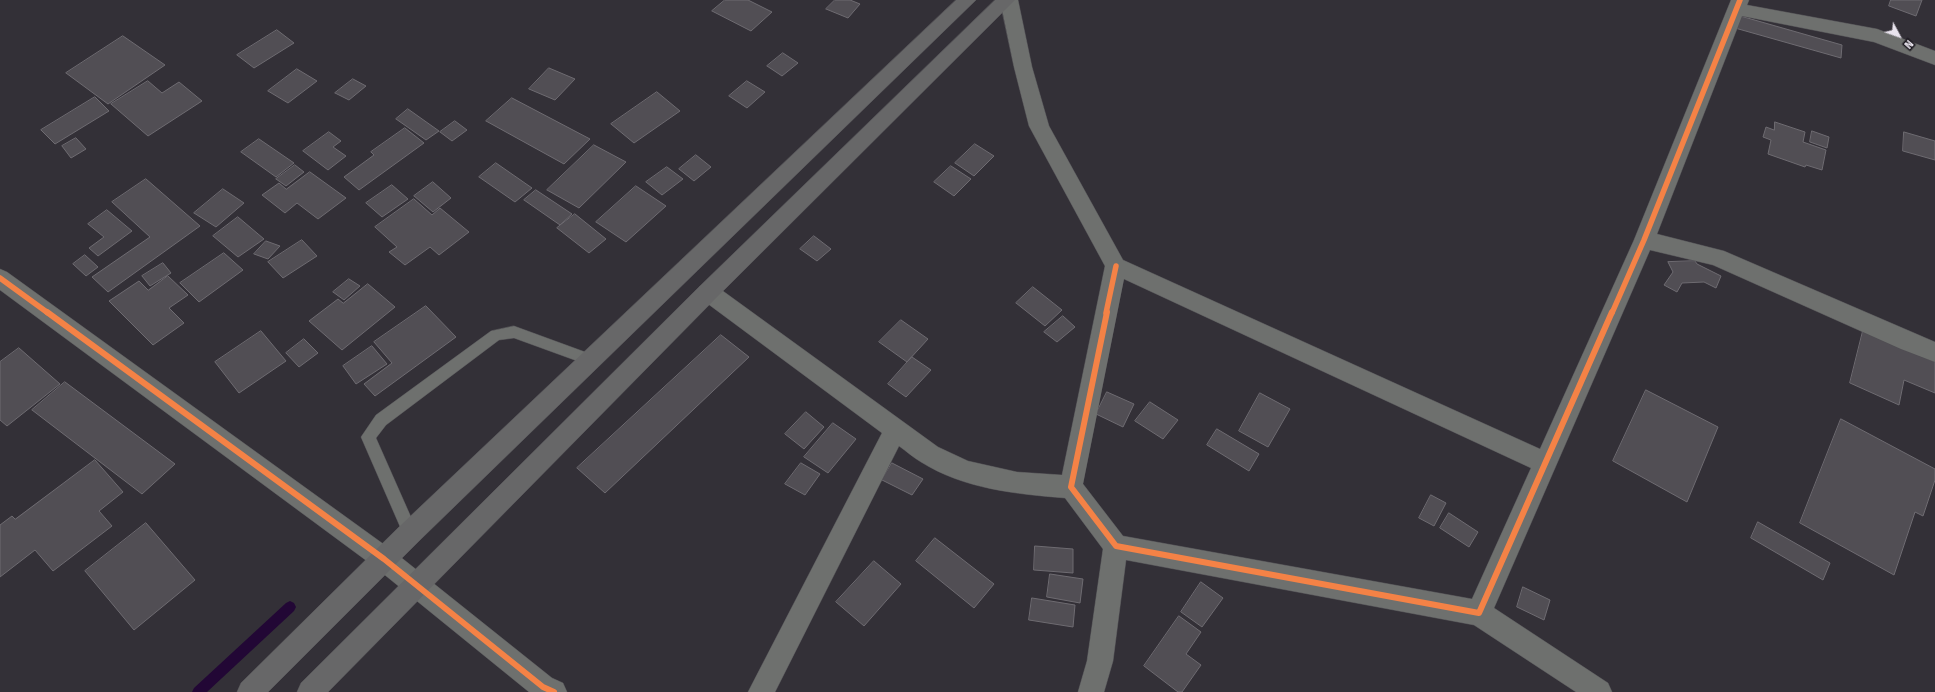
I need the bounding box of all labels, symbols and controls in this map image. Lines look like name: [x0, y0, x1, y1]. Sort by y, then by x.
north arrow: [1879, 16, 1919, 56]
text: N: [1901, 37, 1916, 51]

